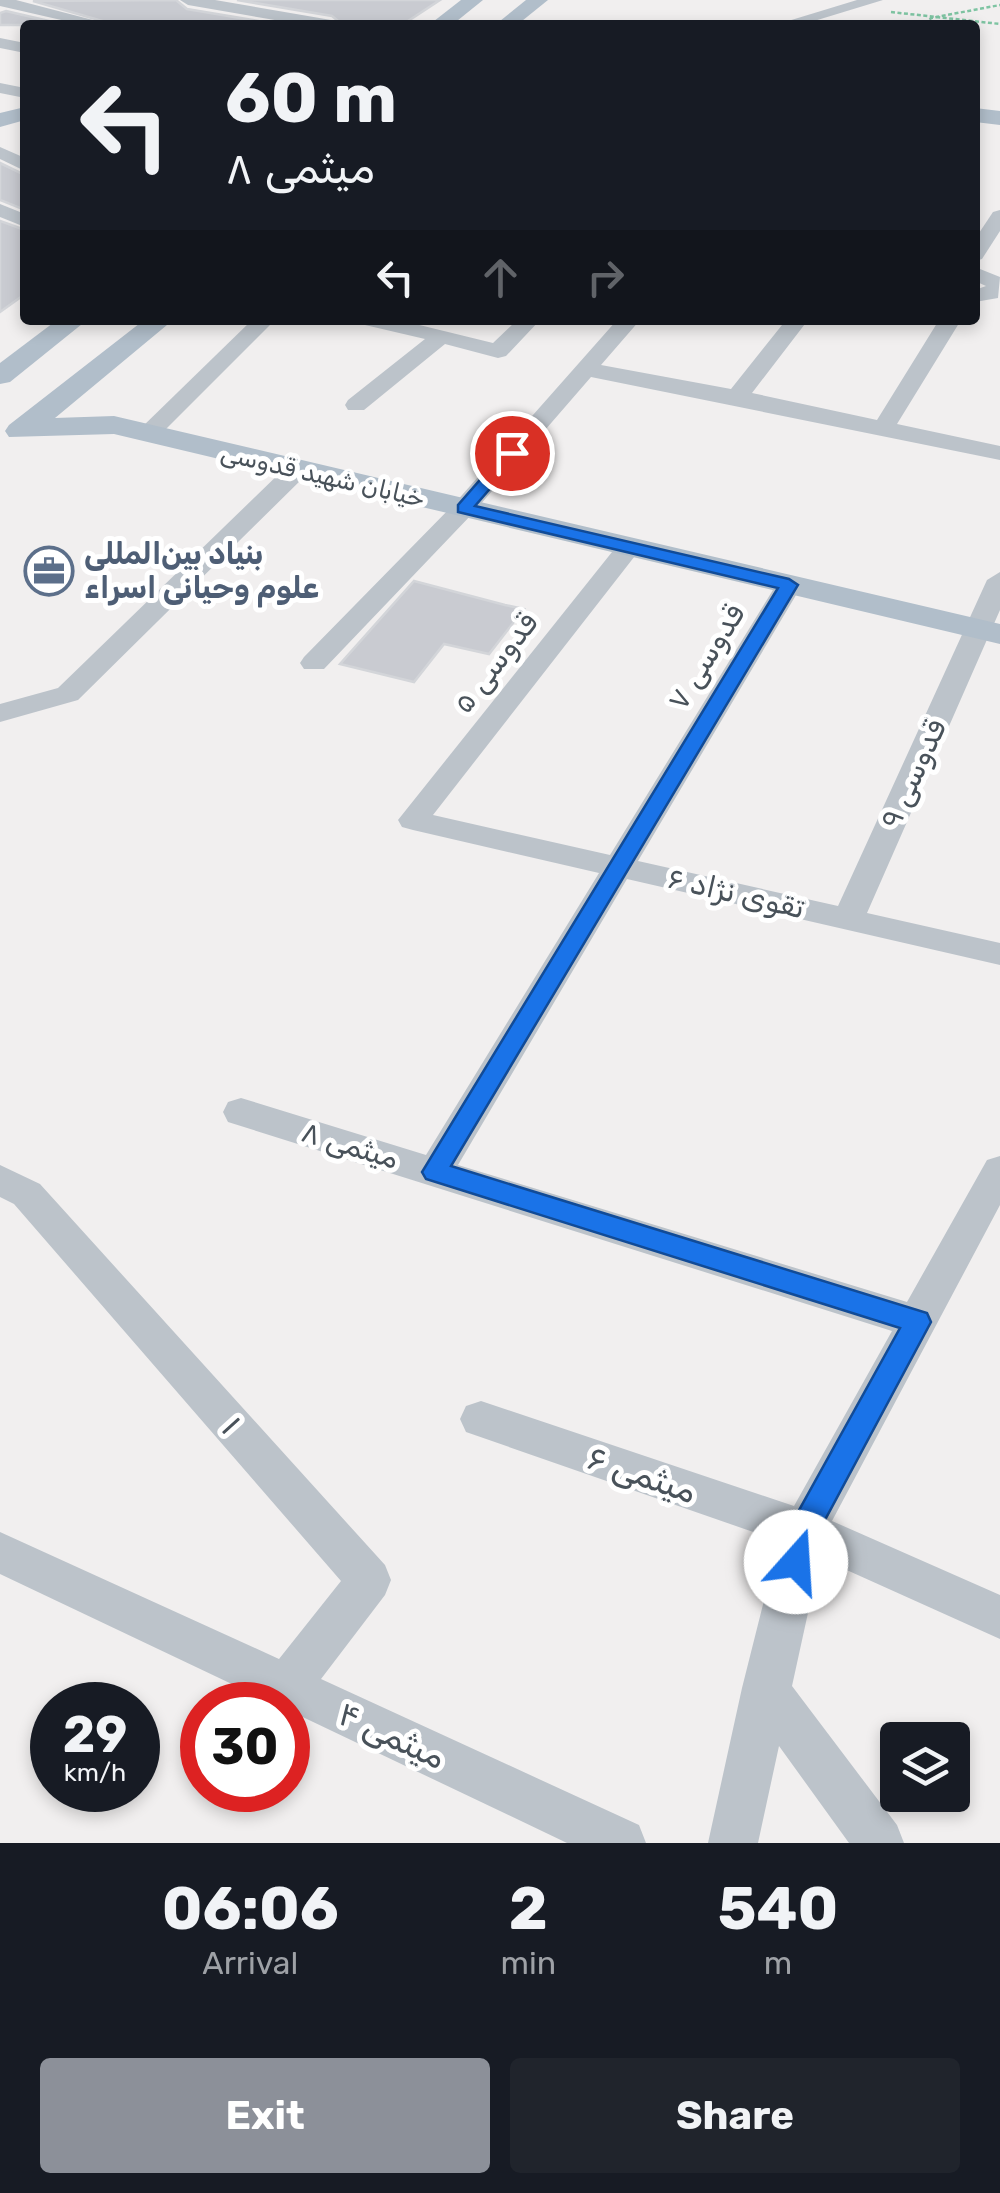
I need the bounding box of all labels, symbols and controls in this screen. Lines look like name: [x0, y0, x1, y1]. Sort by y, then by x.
text: 60 m: [225, 57, 397, 140]
icon: left: [60, 60, 190, 190]
text: میثمی ۸: [225, 141, 375, 194]
icon: left: [368, 250, 423, 305]
icon: ahead: [473, 250, 528, 305]
icon: right: [578, 250, 633, 305]
pin: [470, 411, 555, 496]
icon: arrive: [485, 426, 540, 481]
street label: خیابان شهید قدوسی: [218, 438, 428, 513]
place label: بنیاد بین‌المللی علوم وحیانی اسراء: [84, 536, 319, 608]
office icon: بنیاد بین‌المللی علوم وحیانی اسراء: [23, 545, 75, 597]
street label: قدوسی ۷: [659, 597, 753, 717]
street label: قدوسی ۵: [444, 605, 546, 721]
street label: قدوسی ۹: [872, 714, 954, 834]
street label: تقوی نژاد ۶: [664, 860, 808, 926]
street label: میثمی ۸: [297, 1113, 403, 1177]
street label: ۱: [213, 1407, 251, 1443]
street label: میثمی ۶: [582, 1436, 702, 1512]
position arrow: [744, 1510, 848, 1614]
speed limit sign: 30: [180, 1682, 310, 1812]
street label: میثمی ۴: [331, 1692, 453, 1778]
text: 29: [63, 1705, 127, 1765]
map controls: [880, 1722, 970, 1812]
button: layers: [880, 1722, 970, 1812]
text: km/h: [64, 1758, 126, 1787]
text: 06:06: [162, 1873, 339, 1944]
text: 2: [509, 1873, 548, 1944]
text: 540: [718, 1873, 838, 1944]
text: Arrival: [202, 1944, 298, 1982]
text: min: [501, 1944, 556, 1982]
text: m: [764, 1944, 792, 1982]
button: Exit: [40, 2058, 490, 2173]
button: Share: [510, 2058, 960, 2173]

